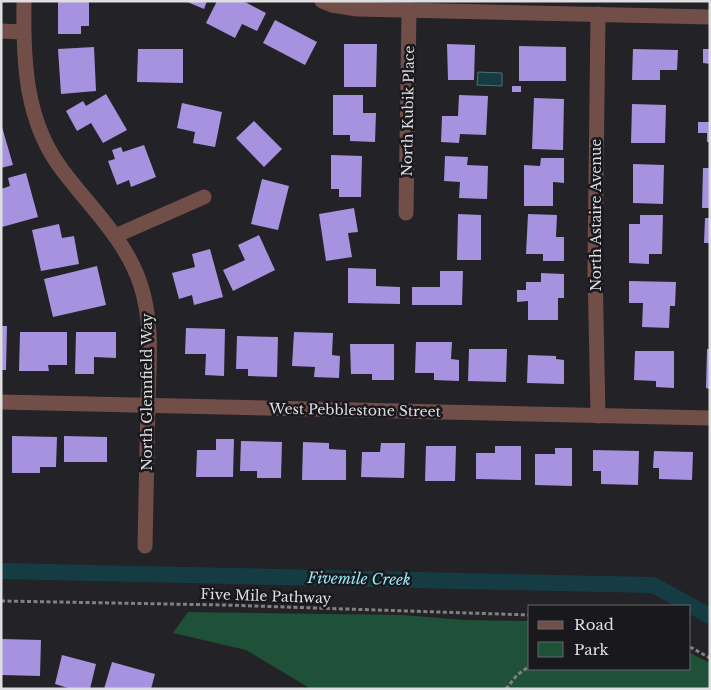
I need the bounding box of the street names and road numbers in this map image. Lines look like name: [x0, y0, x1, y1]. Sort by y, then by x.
street label: North Kubik Place: [398, 45, 418, 177]
street label: North Astaire Avenue: [587, 139, 605, 291]
street label: North Glennfield Way: [138, 313, 156, 471]
street label: West Pebblestone Street: [268, 399, 442, 421]
street label: Five Mile Pathway: [200, 585, 332, 607]

